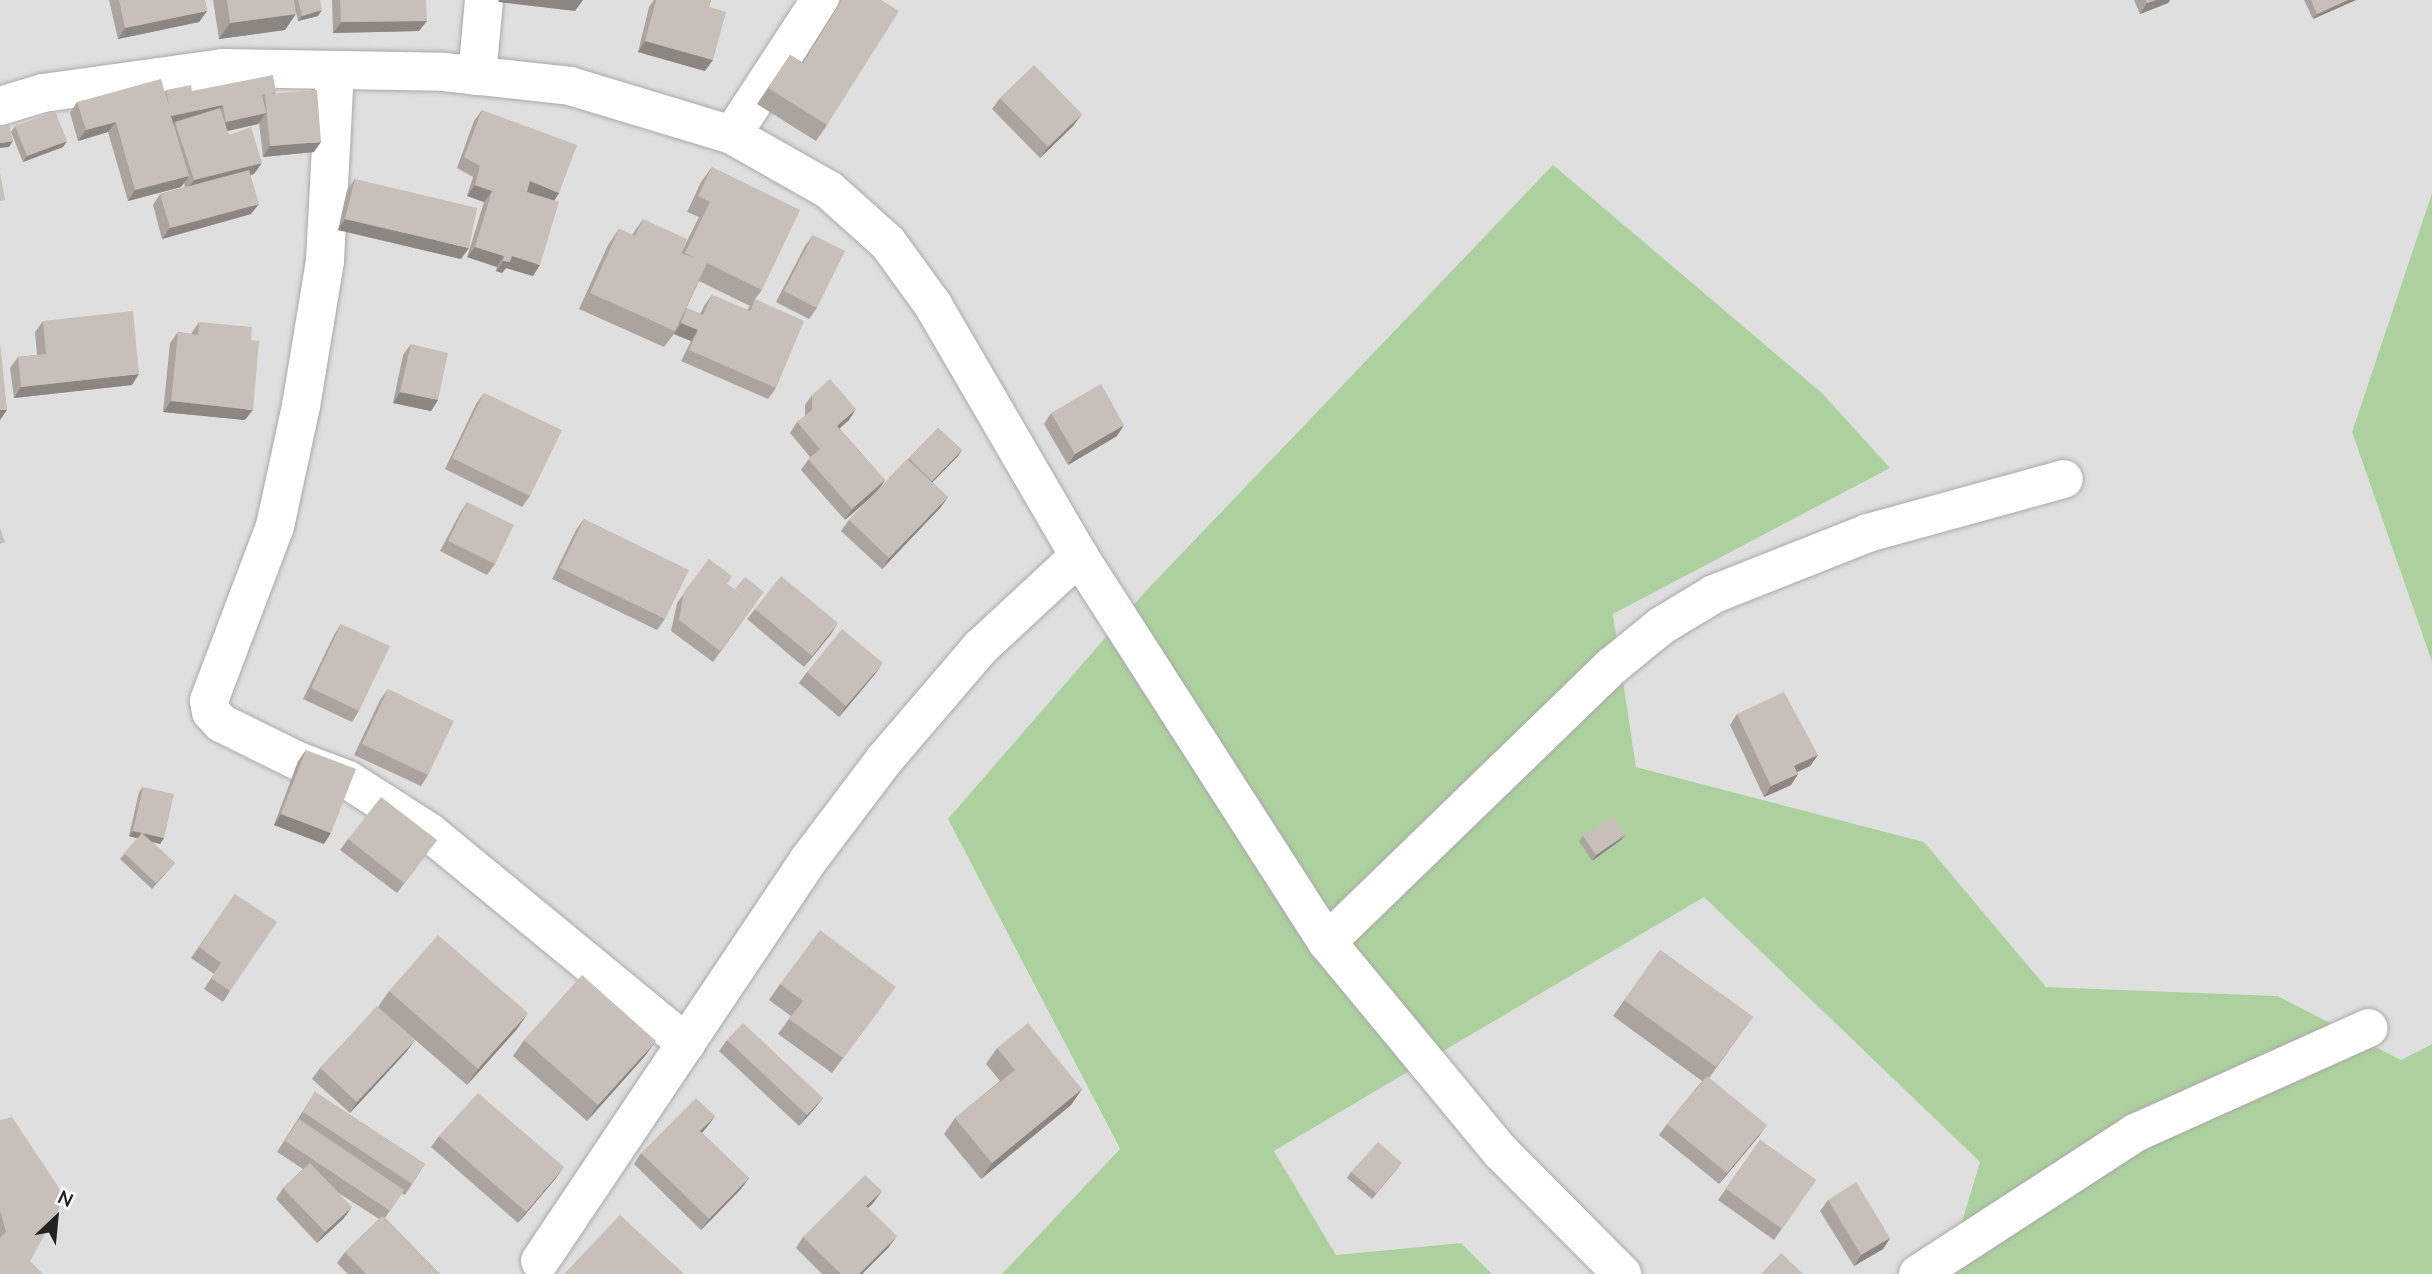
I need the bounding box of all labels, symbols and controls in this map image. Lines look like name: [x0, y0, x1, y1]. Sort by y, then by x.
north arrow: [21, 1183, 91, 1253]
text: N: [53, 1184, 77, 1214]

